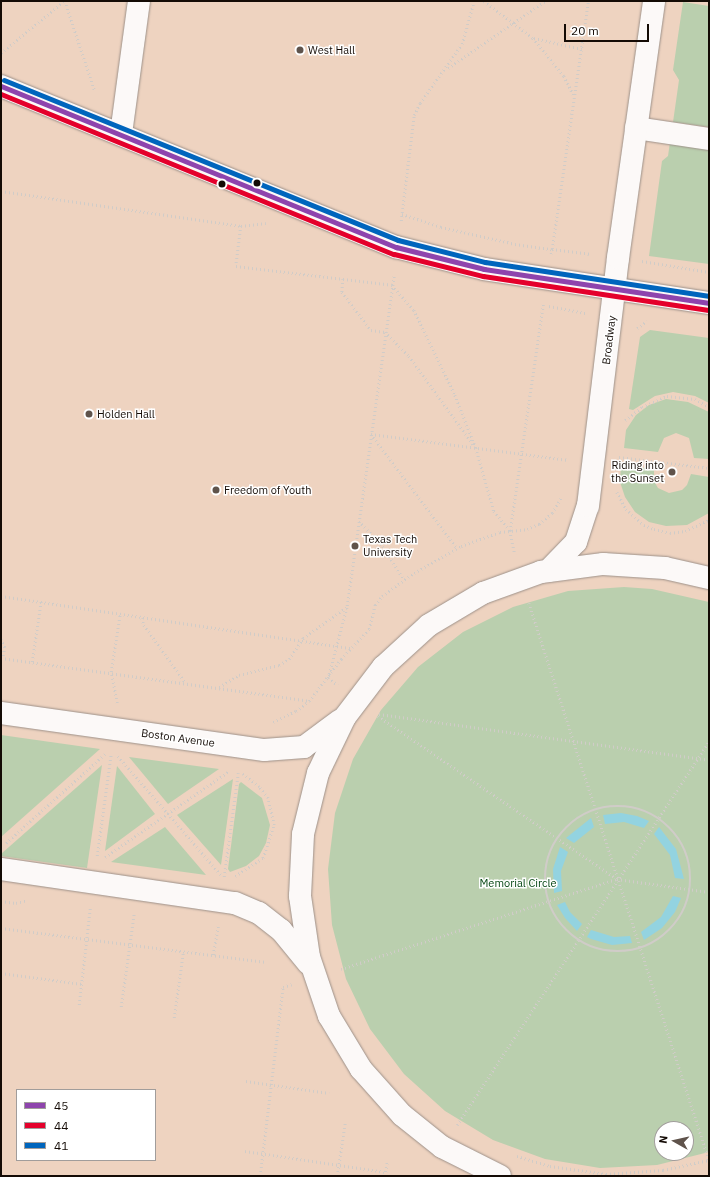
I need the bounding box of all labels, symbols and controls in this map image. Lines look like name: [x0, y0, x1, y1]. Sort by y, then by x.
scale bar: [566, 16, 651, 42]
text: 20 m: [571, 23, 599, 38]
place label: West Hall: [308, 43, 355, 57]
marker: West Hall: [295, 45, 305, 55]
unlabelled marker: [252, 178, 262, 188]
unlabelled marker: [217, 179, 227, 189]
street label: Broadway: [599, 315, 619, 365]
place label: Holden Hall: [97, 407, 155, 421]
marker: Holden Hall: [84, 409, 94, 419]
place label: Riding into the Sunset: [611, 459, 664, 485]
marker: Riding into the Sunset: [667, 467, 677, 477]
place label: Freedom of Youth: [224, 483, 311, 497]
marker: Freedom of Youth: [211, 485, 221, 495]
place label: Texas Tech University: [363, 533, 417, 559]
marker: Texas Tech University: [350, 541, 360, 551]
street label: Boston Avenue: [140, 726, 216, 750]
park label: Memorial Circle: [479, 876, 557, 890]
legend: [16, 1089, 156, 1161]
text: 45: [54, 1098, 68, 1113]
text: 44: [54, 1118, 68, 1133]
north arrow: [654, 1121, 694, 1161]
text: N: [656, 1135, 671, 1144]
text: 41: [54, 1138, 68, 1153]

